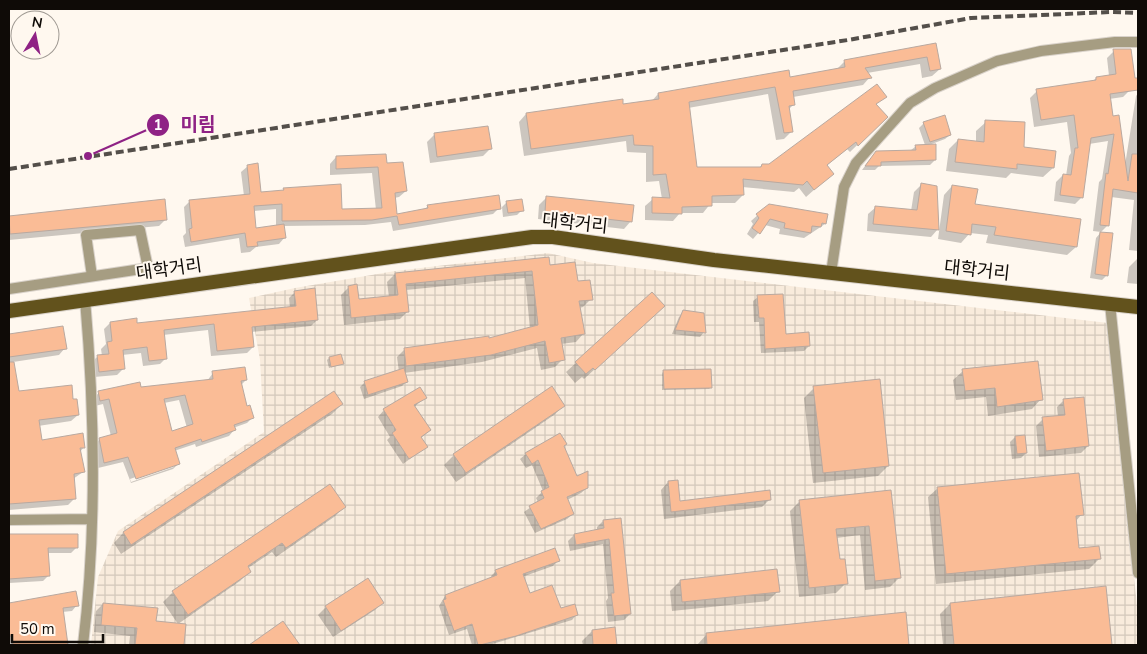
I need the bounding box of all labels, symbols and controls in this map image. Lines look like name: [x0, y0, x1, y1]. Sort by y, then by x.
north arrow: [10, 10, 60, 60]
text: N: [30, 12, 44, 33]
callout: 미림: [145, 108, 225, 142]
text: 미림: [181, 112, 215, 138]
text: 1: [153, 115, 163, 135]
street label: 대학거리: [541, 208, 609, 238]
street label: 대학거리: [135, 253, 203, 285]
street label: 대학거리: [943, 255, 1011, 285]
scale bar: [12, 612, 104, 644]
text: 50 m: [20, 619, 55, 639]

